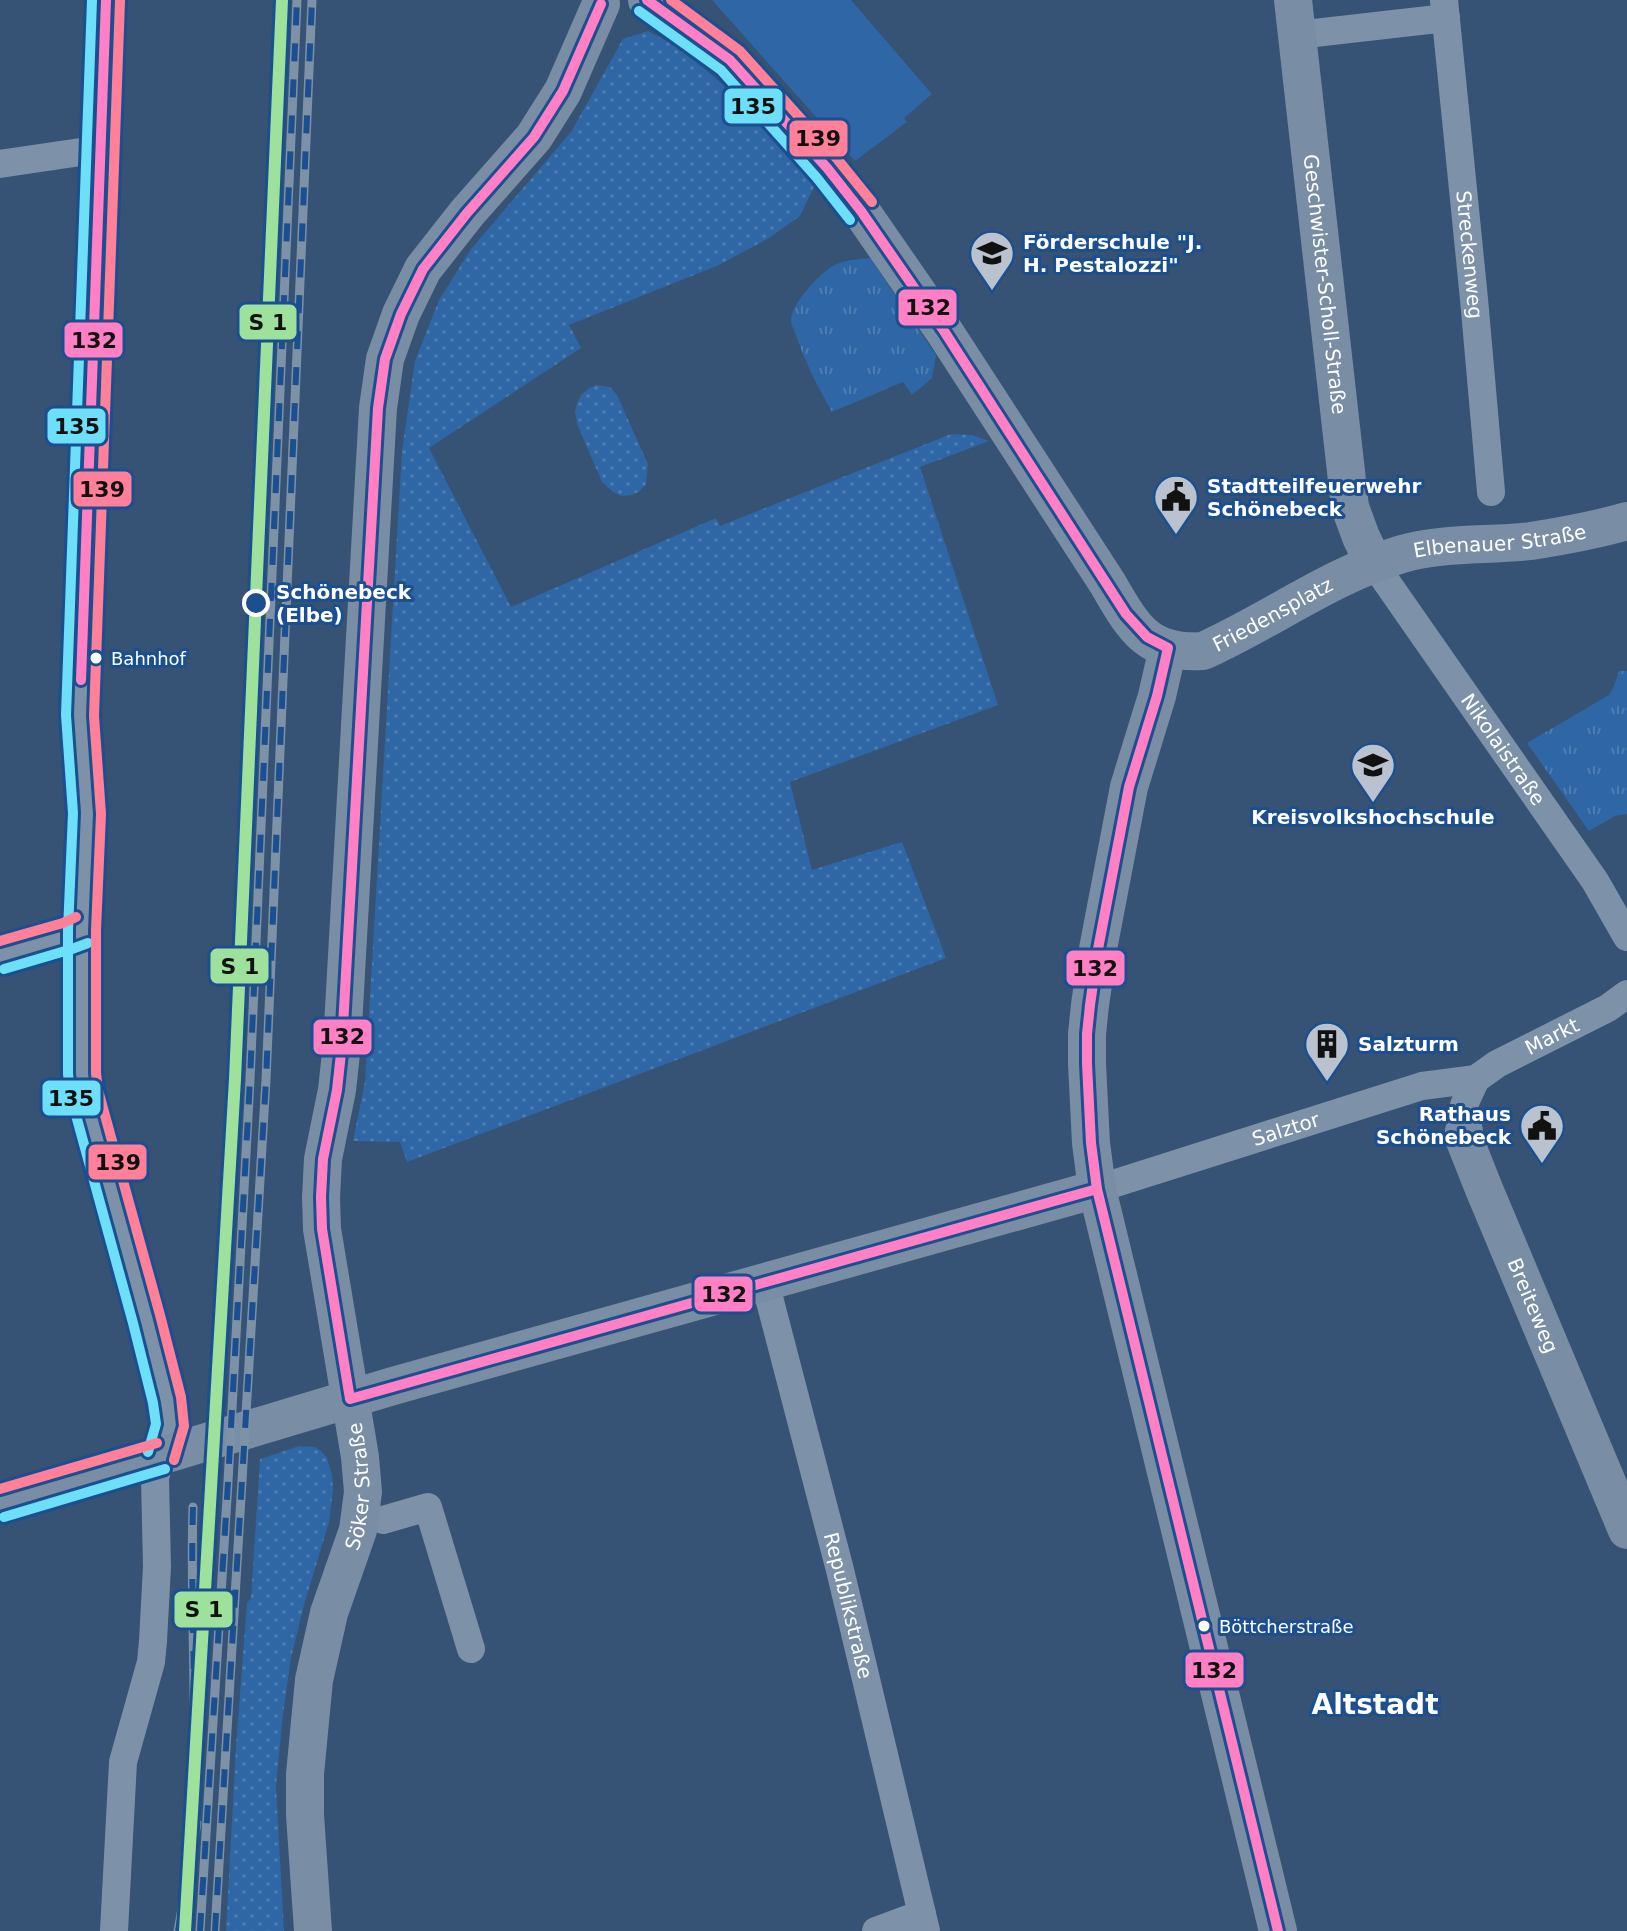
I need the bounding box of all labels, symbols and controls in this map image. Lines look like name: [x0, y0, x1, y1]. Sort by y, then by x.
line badge: 135: [723, 87, 784, 125]
text: 135: [730, 94, 776, 119]
line badge: 139: [788, 119, 849, 158]
text: 139: [795, 126, 841, 151]
street label: Geschwister-Scholl-Straße: [1298, 153, 1351, 416]
street label: Streckenweg: [1451, 189, 1488, 320]
school or university icon: Förderschule "J. H. Pestalozzi": [968, 229, 1016, 292]
place label: Förderschule "J. H. Pestalozzi": [1023, 230, 1202, 277]
line badge: 132: [897, 288, 958, 327]
text: 132: [905, 295, 951, 320]
line badge: S 1: [238, 303, 298, 341]
text: S 1: [249, 310, 287, 335]
line badge: 132: [63, 321, 124, 359]
text: 132: [71, 328, 117, 353]
line badge: 135: [46, 407, 107, 445]
text: 135: [54, 414, 100, 439]
line badge: 139: [72, 470, 133, 508]
public building icon: Stadtteilfeuerwehr Schönebeck: [1152, 473, 1200, 536]
place label: Stadtteilfeuerwehr Schönebeck: [1207, 474, 1421, 521]
text: 139: [79, 477, 125, 502]
street label: Elbenauer Straße: [1411, 519, 1588, 563]
street label: Friedensplatz: [1209, 572, 1337, 657]
place label: Schönebeck (Elbe): [276, 580, 412, 627]
marker: Schönebeck (Elbe): [243, 590, 269, 616]
place label: Bahnhof: [111, 648, 187, 669]
marker: Bahnhof: [88, 650, 104, 666]
street label: Nikolaistraße: [1456, 689, 1550, 810]
school or university icon: Kreisvolkshochschule: [1349, 741, 1397, 804]
place label: Kreisvolkshochschule: [1251, 805, 1495, 829]
line badge: S 1: [209, 947, 270, 985]
line badge: 132: [1065, 949, 1126, 987]
text: S 1: [221, 954, 259, 979]
text: 132: [1072, 956, 1118, 981]
street label: Markt: [1521, 1013, 1583, 1060]
line badge: 132: [312, 1018, 373, 1056]
building icon: Salzturm: [1303, 1020, 1351, 1083]
text: 132: [319, 1024, 365, 1049]
place label: Salzturm: [1358, 1032, 1459, 1056]
line badge: 135: [41, 1079, 102, 1117]
text: 135: [48, 1086, 94, 1111]
place label: Rathaus Schönebeck: [1376, 1102, 1512, 1149]
public building icon: Rathaus Schönebeck: [1518, 1102, 1566, 1165]
street label: Salztor: [1249, 1107, 1323, 1151]
line badge: 139: [87, 1143, 148, 1181]
text: 139: [95, 1150, 141, 1175]
street label: Breiteweg: [1502, 1254, 1563, 1357]
line badge: 132: [693, 1275, 754, 1313]
text: 132: [701, 1282, 747, 1307]
street label: Söker Straße: [340, 1421, 375, 1553]
street label: Republikstraße: [819, 1530, 877, 1681]
line badge: S 1: [173, 1590, 234, 1629]
text: S 1: [185, 1597, 223, 1622]
place label: Böttcherstraße: [1219, 1616, 1354, 1637]
marker: Böttcherstraße: [1196, 1618, 1212, 1634]
line badge: 132: [1184, 1651, 1245, 1689]
text: 132: [1191, 1658, 1237, 1683]
district label: Altstadt: [1311, 1688, 1439, 1721]

